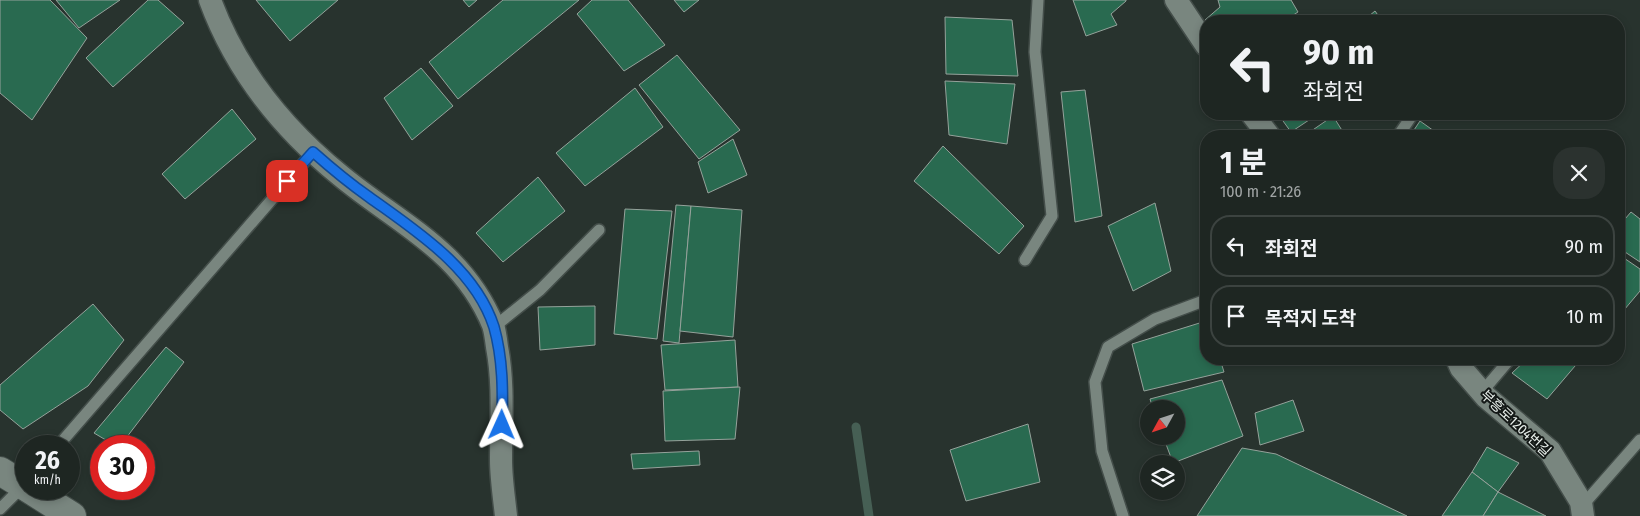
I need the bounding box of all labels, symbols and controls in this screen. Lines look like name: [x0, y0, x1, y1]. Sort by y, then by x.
text: 90 m: [1303, 31, 1374, 73]
icon: left: [1220, 35, 1285, 100]
text: 좌회전: [1303, 78, 1364, 105]
text: 1 분: [1220, 145, 1267, 181]
button: close: [1553, 147, 1605, 199]
pin: [266, 160, 308, 202]
icon: arrive: [273, 167, 301, 195]
text: 100 m · 21:26: [1220, 182, 1301, 201]
icon: left: [1222, 232, 1250, 260]
text: 90 m: [1565, 235, 1603, 258]
text: 좌회전: [1265, 237, 1317, 260]
icon: arrive: [1222, 302, 1250, 330]
text: 10 m: [1567, 305, 1603, 328]
text: 목적지 도착: [1265, 307, 1356, 330]
street label: 부흥로1204번길: [1477, 386, 1554, 460]
position arrow: [475, 398, 527, 450]
north arrow: [1140, 400, 1185, 445]
map controls: [1140, 400, 1185, 500]
speed limit sign: 30: [90, 435, 155, 500]
text: 26: [35, 446, 60, 476]
button: layers: [1140, 455, 1185, 500]
text: km/h: [34, 473, 61, 487]

